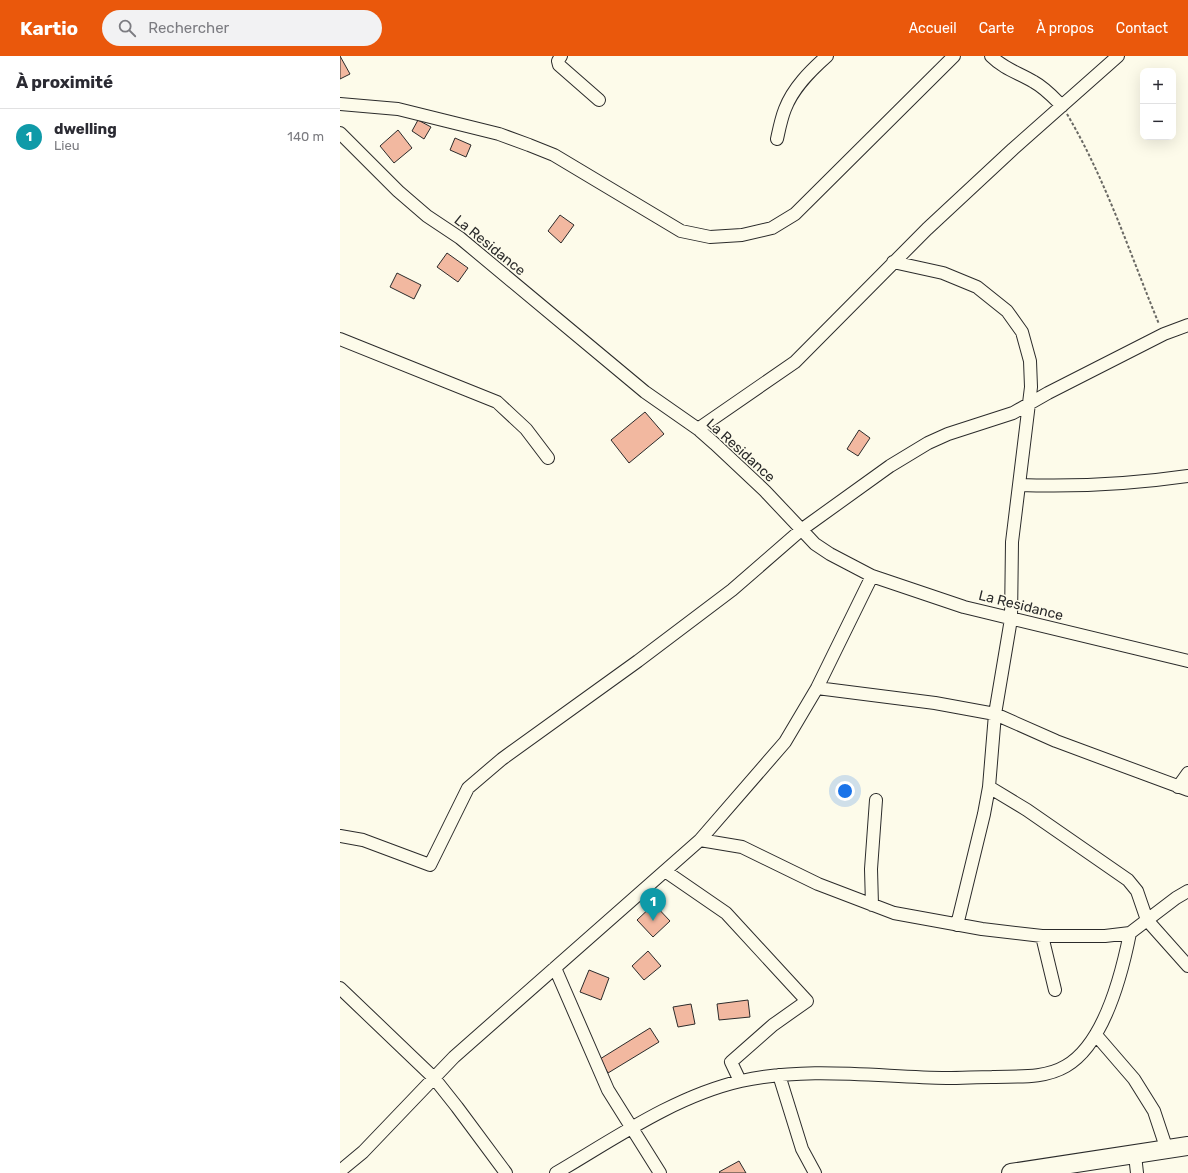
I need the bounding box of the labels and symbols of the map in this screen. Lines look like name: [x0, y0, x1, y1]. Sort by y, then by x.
street label: La Residance: [451, 212, 529, 279]
street label: La Residance: [703, 415, 779, 486]
street label: La Residance: [977, 587, 1065, 624]
your location: [835, 781, 855, 801]
pin: 1: [640, 888, 666, 921]

